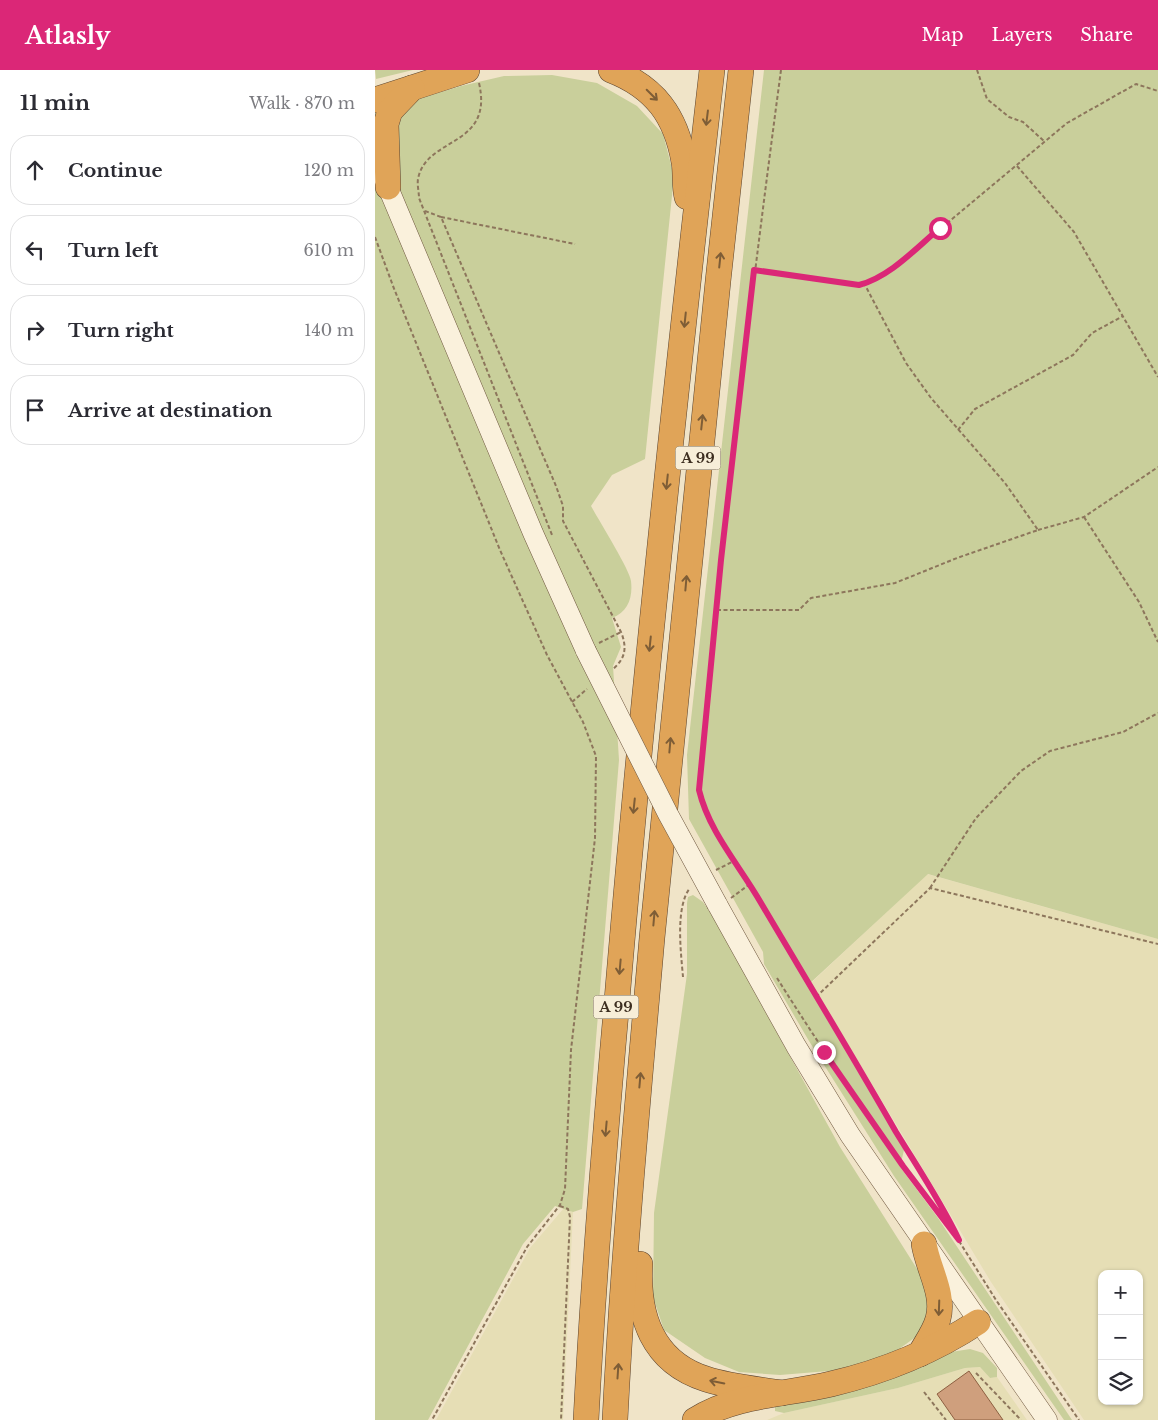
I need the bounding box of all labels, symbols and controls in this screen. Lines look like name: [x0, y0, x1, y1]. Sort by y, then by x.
text: Atlasly: [25, 21, 111, 50]
text: Map: [922, 24, 963, 46]
text: Layers: [991, 24, 1052, 46]
text: Share: [1080, 24, 1133, 46]
one-way arrow: [646, 89, 658, 101]
text: 11 min: [20, 90, 90, 116]
text: Walk · 870 m: [249, 93, 355, 113]
one-way arrow: [702, 110, 712, 126]
icon: ahead: [21, 156, 49, 184]
text: Continue: [68, 159, 163, 182]
text: 120 m: [304, 160, 354, 180]
route start: [929, 217, 952, 240]
icon: left: [21, 236, 49, 264]
text: Turn left: [68, 239, 159, 262]
text: 610 m: [303, 240, 354, 260]
one-way arrow: [715, 253, 725, 269]
one-way arrow: [680, 312, 690, 328]
icon: right: [21, 316, 49, 344]
text: Turn right: [68, 319, 174, 342]
text: 140 m: [304, 320, 354, 340]
icon: arrive: [21, 396, 49, 424]
text: Arrive at destination: [68, 399, 272, 422]
one-way arrow: [697, 414, 707, 430]
road number: A 99: [675, 446, 721, 469]
one-way arrow: [662, 474, 672, 490]
one-way arrow: [681, 576, 691, 592]
one-way arrow: [645, 636, 655, 652]
one-way arrow: [666, 737, 675, 753]
one-way arrow: [629, 797, 639, 813]
one-way arrow: [649, 910, 659, 926]
one-way arrow: [615, 959, 624, 975]
road number: A 99: [593, 996, 639, 1019]
route end: [813, 1041, 836, 1064]
one-way arrow: [635, 1072, 644, 1088]
one-way arrow: [601, 1121, 611, 1137]
map controls: [1098, 1270, 1143, 1405]
button: +: [1098, 1270, 1143, 1315]
one-way arrow: [934, 1300, 944, 1316]
button: −: [1098, 1315, 1143, 1360]
button: layers: [1098, 1360, 1143, 1405]
one-way arrow: [613, 1364, 622, 1380]
one-way arrow: [709, 1376, 725, 1386]

